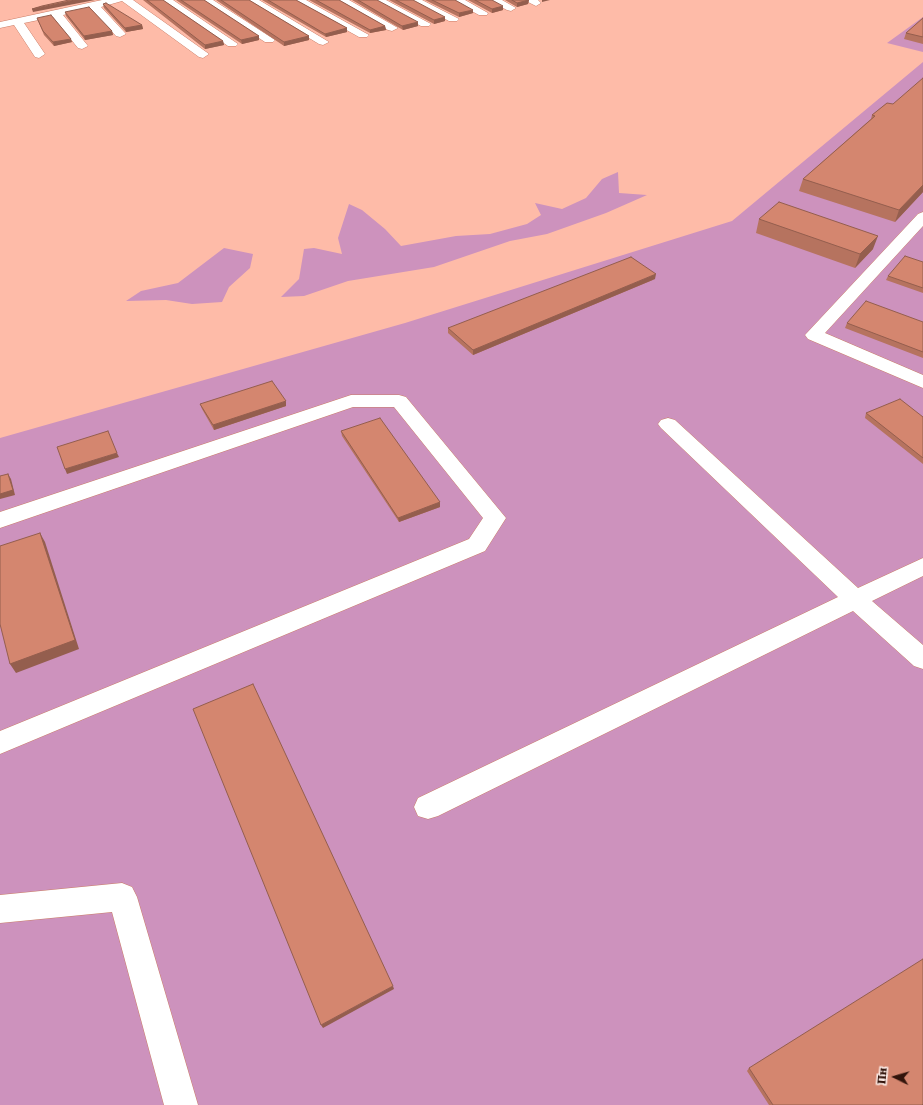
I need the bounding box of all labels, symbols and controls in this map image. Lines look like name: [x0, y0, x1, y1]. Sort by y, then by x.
north arrow: [875, 1057, 915, 1097]
text: Пн: [875, 1067, 890, 1085]

